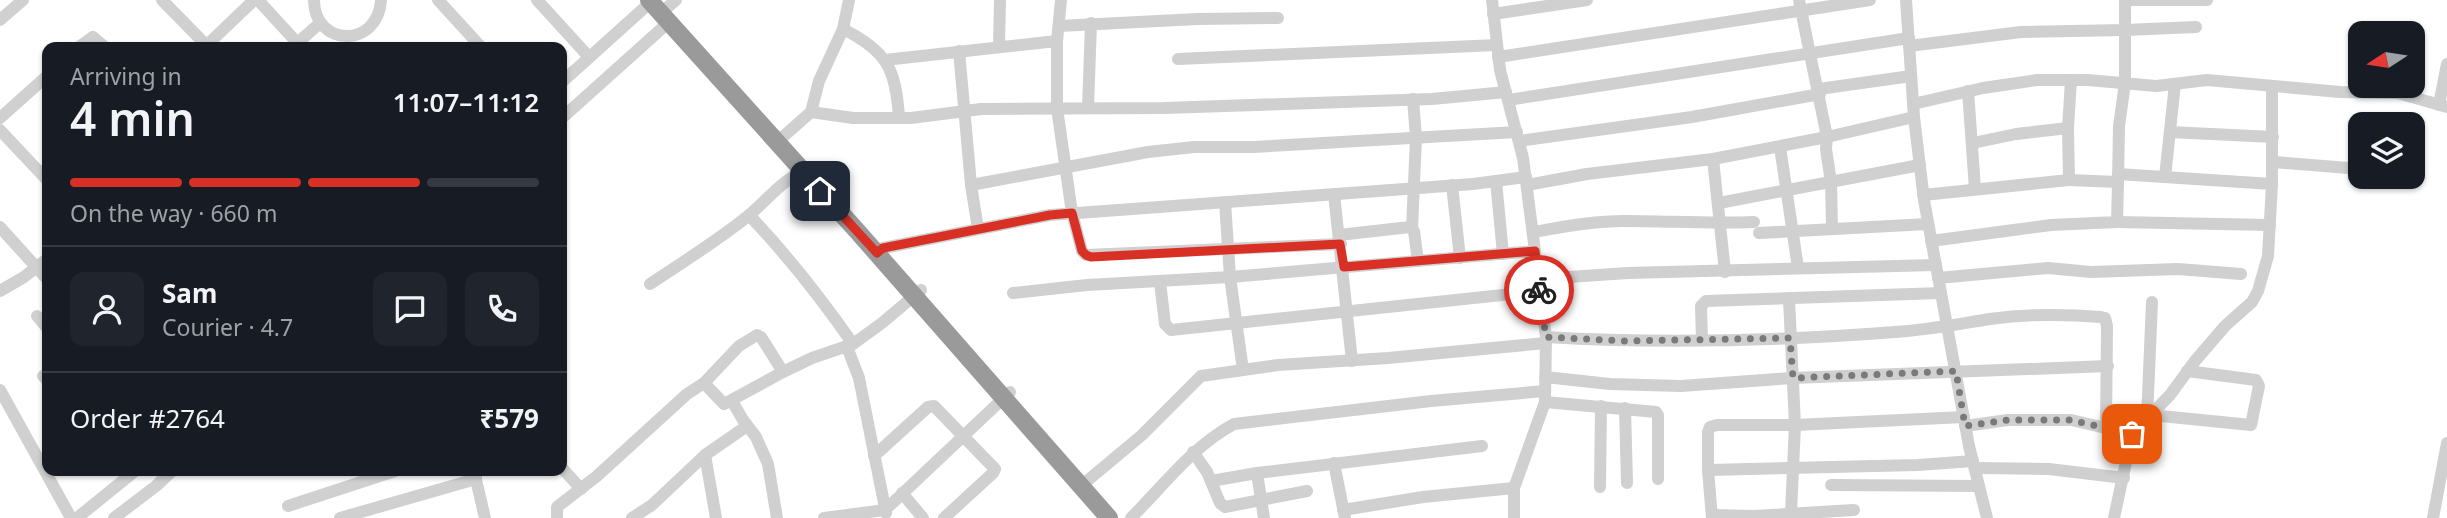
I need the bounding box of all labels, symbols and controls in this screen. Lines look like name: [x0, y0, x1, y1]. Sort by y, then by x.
north arrow: [2348, 21, 2426, 98]
map controls: [2348, 21, 2425, 189]
text: Arriving in: [70, 60, 182, 92]
text: 11:07–11:12: [393, 84, 539, 120]
text: 4 min: [70, 87, 195, 149]
button: layers: [2348, 112, 2425, 189]
pin: [790, 161, 850, 221]
icon: home: [801, 172, 839, 210]
text: On the way · 660 m: [70, 197, 277, 229]
courier: [1504, 255, 1574, 325]
icon: bike: [1520, 271, 1558, 309]
button: person: [70, 272, 144, 346]
button: chat: [373, 272, 447, 346]
button: phone: [465, 272, 539, 346]
text: Sam: [162, 275, 217, 311]
text: Courier · 4.7: [162, 311, 293, 343]
text: Order #2764: [70, 400, 225, 436]
text: ₹579: [480, 400, 539, 436]
pin: [2102, 404, 2162, 464]
icon: bag: [2113, 415, 2151, 453]

